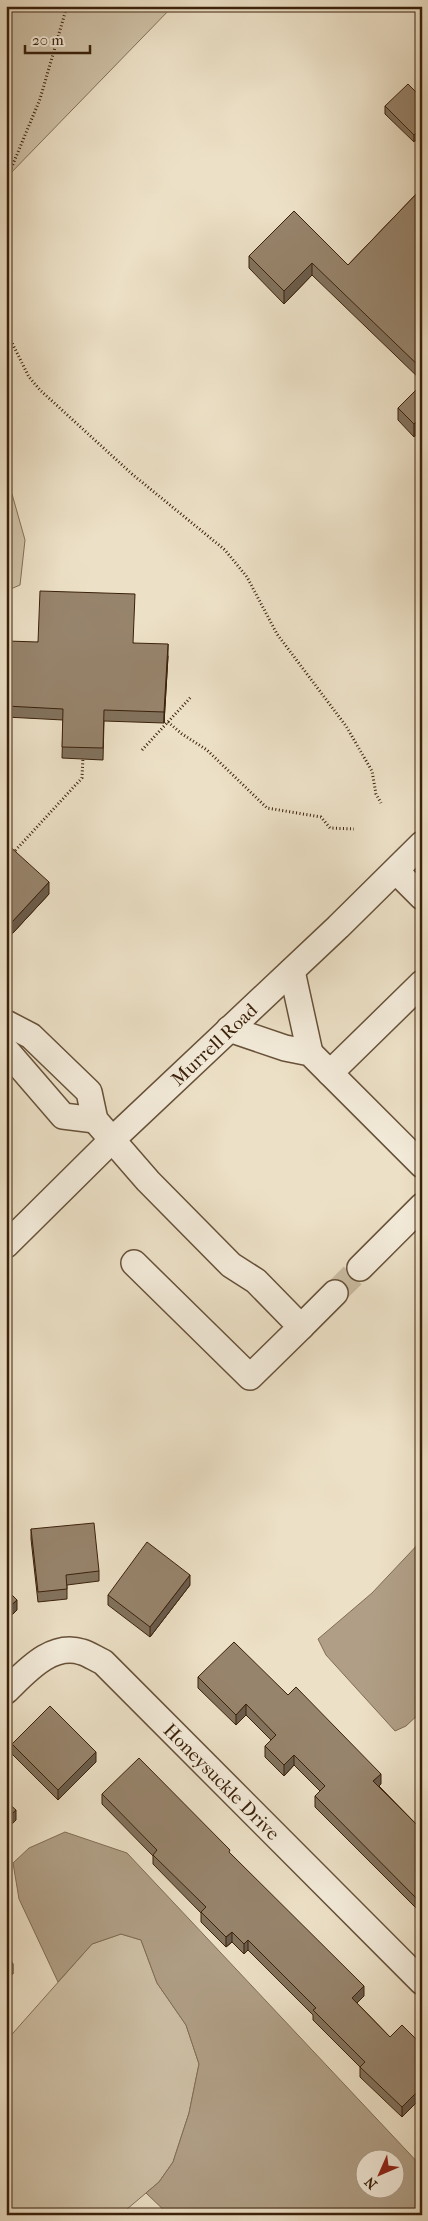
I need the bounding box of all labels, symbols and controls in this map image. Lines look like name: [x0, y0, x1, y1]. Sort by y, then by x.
scale bar: [25, 22, 90, 54]
text: 20 m: [32, 31, 64, 49]
street label: Murrell Road: [167, 999, 263, 1091]
street label: Honeysuckle Drive: [159, 1719, 284, 1845]
north arrow: [356, 2148, 406, 2198]
text: N: [361, 2173, 381, 2193]

